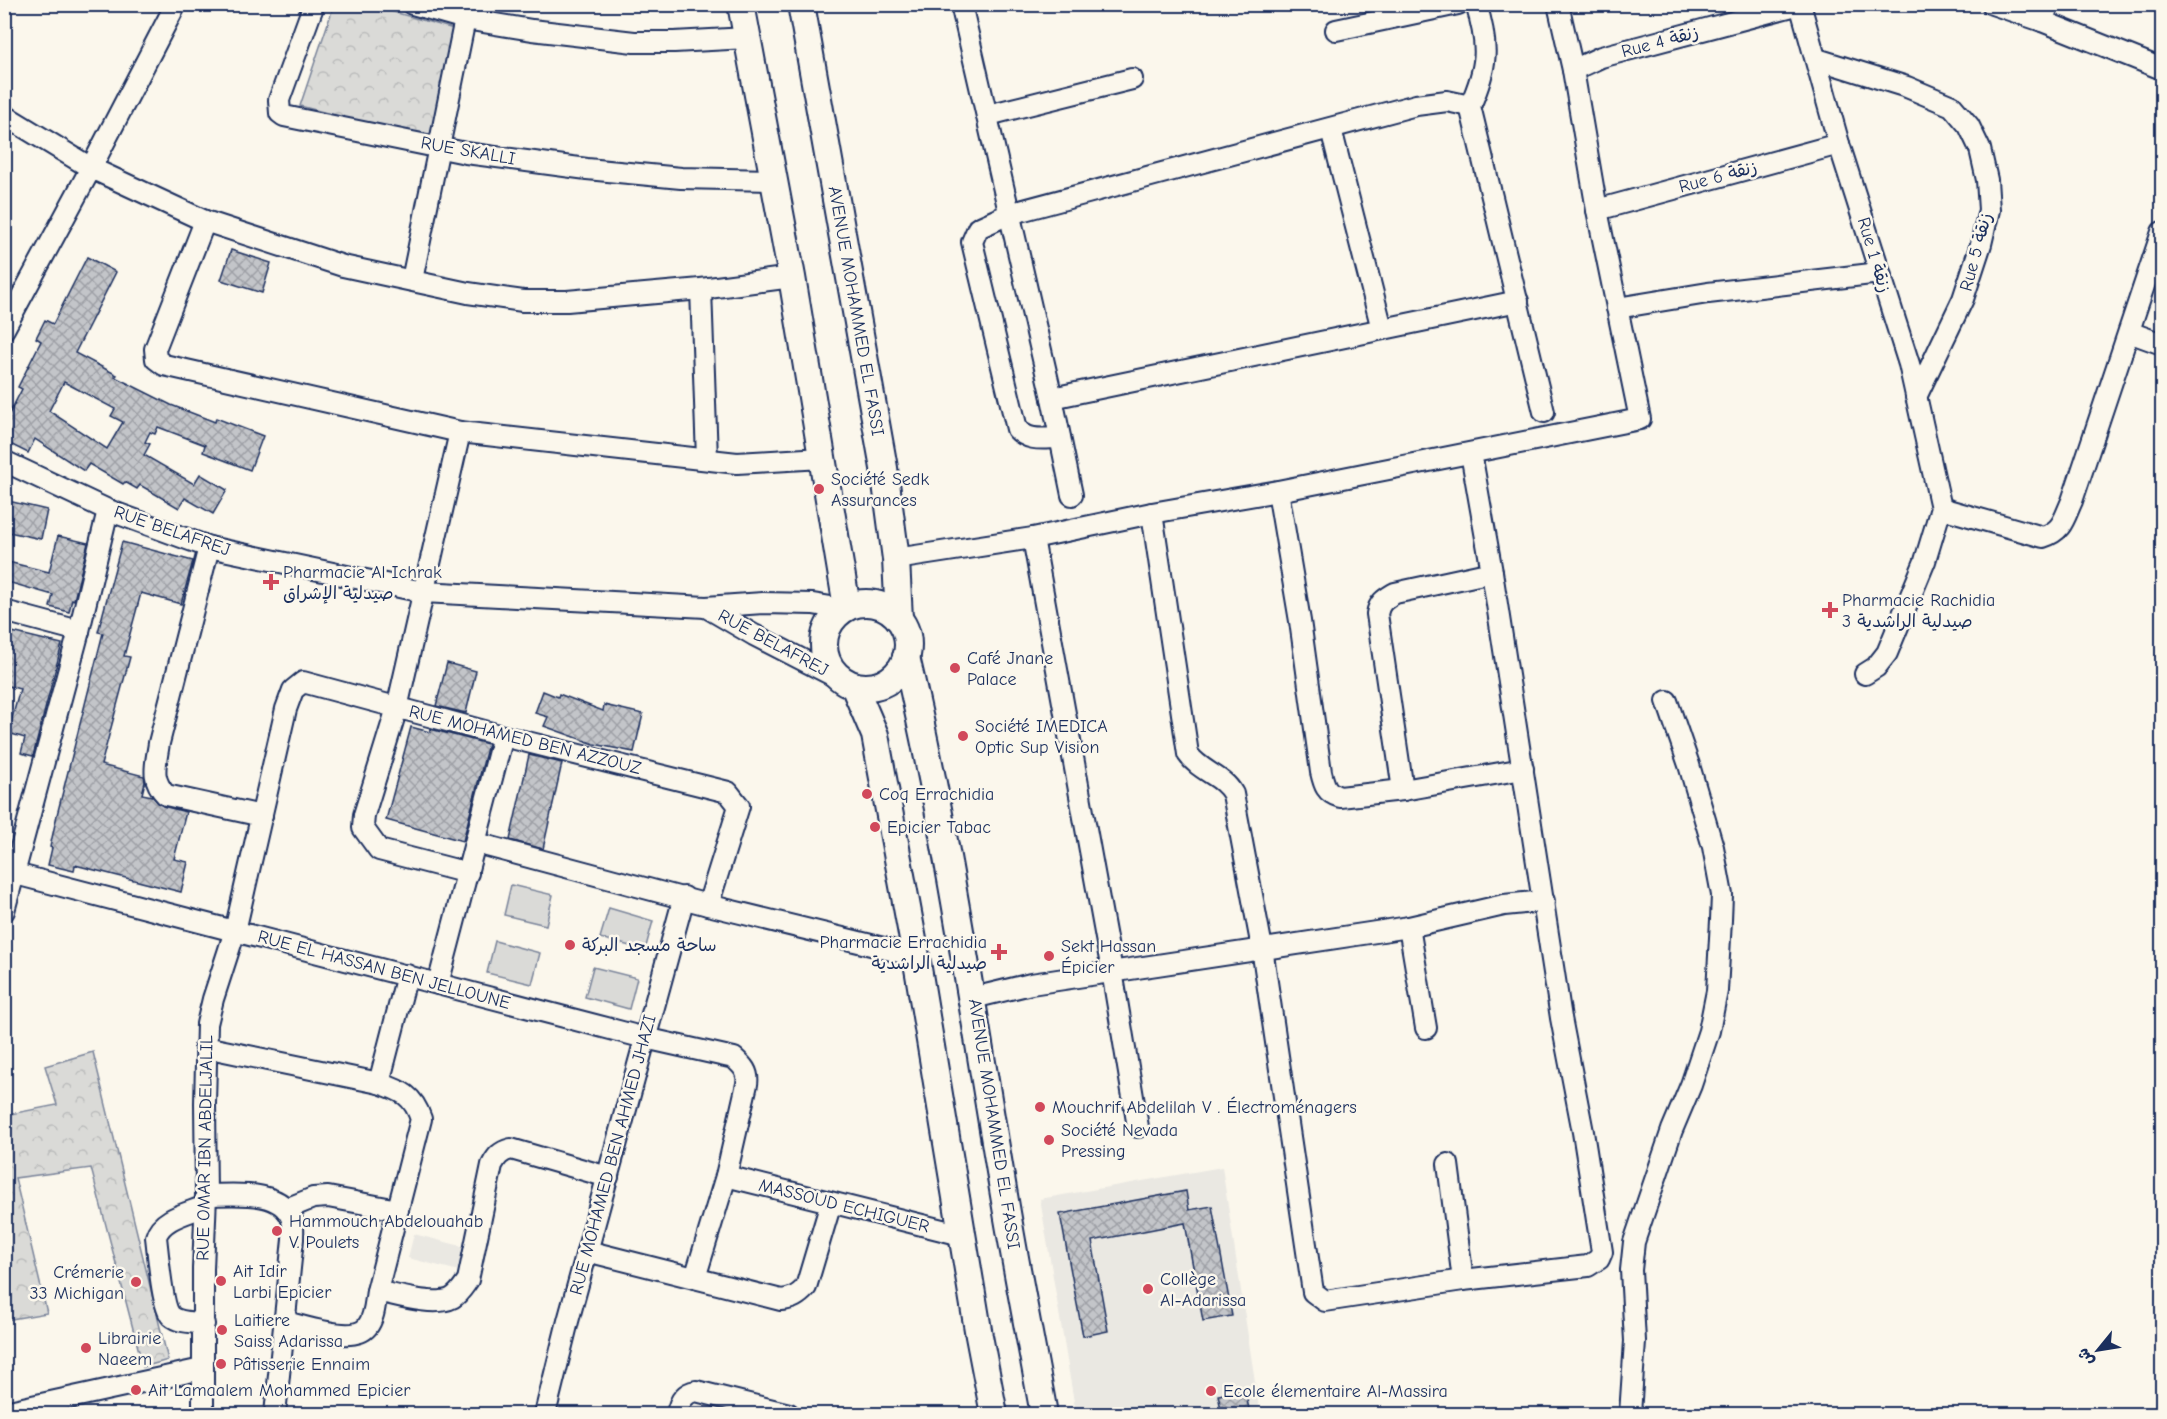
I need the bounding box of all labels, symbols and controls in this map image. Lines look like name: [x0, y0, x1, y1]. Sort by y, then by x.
street label: Rue 4 زنقة: [1619, 22, 1701, 62]
street label: RUE SKALLI: [419, 132, 517, 170]
street label: Rue 6 زنقة: [1677, 156, 1759, 198]
street label: AVENUE MOHAMMED EL FASSI: [824, 184, 888, 438]
street label: Rue 5 زنقة: [1955, 211, 1997, 293]
street label: Rue 1 زنقة: [1853, 215, 1895, 295]
place label: Société Sedk Assurances: [831, 469, 929, 511]
marker: Société Sedk Assurances: [812, 482, 826, 496]
street label: RUE BELAFREJ: [111, 501, 233, 561]
place label: Pharmacie Al Ichrak صيدلية الإشراق: [283, 562, 442, 604]
marker: Pharmacie Al Ichrak صيدلية الإشراق: [264, 575, 278, 589]
place label: Pharmacie Rachidia 3 صيدلية الراشدية: [1842, 590, 1995, 632]
marker: Pharmacie Rachidia 3 صيدلية الراشدية: [1823, 603, 1837, 617]
street label: RUE BELAFREJ: [714, 605, 832, 681]
place label: Café Jnane Palace: [967, 648, 1053, 690]
marker: Café Jnane Palace: [948, 661, 962, 675]
street label: RUE MOHAMED BEN AZZOUZ: [407, 701, 644, 779]
place label: Société IMEDICA Optic Sup Vision: [975, 716, 1108, 758]
marker: Société IMEDICA Optic Sup Vision: [956, 729, 970, 743]
place label: Coq Errachidia: [879, 784, 994, 805]
marker: Coq Errachidia: [860, 787, 874, 801]
place label: Epicier Tabac: [887, 817, 991, 838]
marker: Epicier Tabac: [868, 820, 882, 834]
street label: RUE EL HASSAN BEN JELLOUNE: [255, 926, 513, 1014]
place label: Pharmacie Errachidia صيدلية الراشدية: [819, 932, 987, 974]
place label: ساحة مسجد البركة: [582, 935, 717, 956]
place label: Sekt Hassan Épicier: [1061, 936, 1156, 978]
marker: ساحة مسجد البركة: [563, 938, 577, 952]
marker: Pharmacie Errachidia صيدلية الراشدية: [992, 945, 1006, 959]
marker: Sekt Hassan Épicier: [1042, 949, 1056, 963]
street label: AVENUE MOHAMMED EL FASSI: [964, 997, 1024, 1251]
street label: RUE MOHAMED BEN AHMED JHAZI: [565, 1013, 661, 1297]
street label: RUE OMAR IBN ABDELJALIL: [193, 1035, 217, 1261]
place label: Mouchrif Abdelilah V . Électroménagers: [1052, 1096, 1357, 1118]
marker: Mouchrif Abdelilah V . Électroménagers: [1033, 1100, 1047, 1114]
place label: Société Nevada Pressing: [1061, 1120, 1178, 1162]
marker: Société Nevada Pressing: [1042, 1133, 1056, 1147]
street label: MASSOUD ECHIGUER: [757, 1175, 932, 1237]
place label: Hammouch Abdelouahab V. Poulets: [289, 1211, 483, 1253]
marker: Hammouch Abdelouahab V. Poulets: [270, 1224, 284, 1238]
place label: Ait Idir Larbi Epicier: [233, 1261, 332, 1303]
place label: Crémerie 33 Michigan: [29, 1262, 124, 1304]
place label: Collège Al-Adarissa: [1160, 1269, 1246, 1311]
marker: Ait Idir Larbi Epicier: [214, 1274, 228, 1288]
marker: Crémerie 33 Michigan: [129, 1275, 143, 1289]
marker: Collège Al-Adarissa: [1141, 1282, 1155, 1296]
place label: Laitiere Saiss Adarissa: [234, 1310, 343, 1352]
north arrow: [2068, 1320, 2128, 1380]
marker: Laitiere Saiss Adarissa: [215, 1323, 229, 1337]
place label: Librairie Naeem: [98, 1328, 161, 1370]
marker: Librairie Naeem: [79, 1341, 93, 1355]
text: ش: [2074, 1345, 2098, 1369]
place label: Pâtisserie Ennaim: [233, 1354, 370, 1375]
marker: Pâtisserie Ennaim: [214, 1357, 228, 1371]
place label: Ait Lamaalem Mohammed Epicier: [148, 1380, 411, 1401]
place label: Ecole élementaire Al-Massira: [1223, 1381, 1448, 1402]
marker: Ait Lamaalem Mohammed Epicier: [129, 1383, 143, 1397]
marker: Ecole élementaire Al-Massira: [1204, 1384, 1218, 1398]

